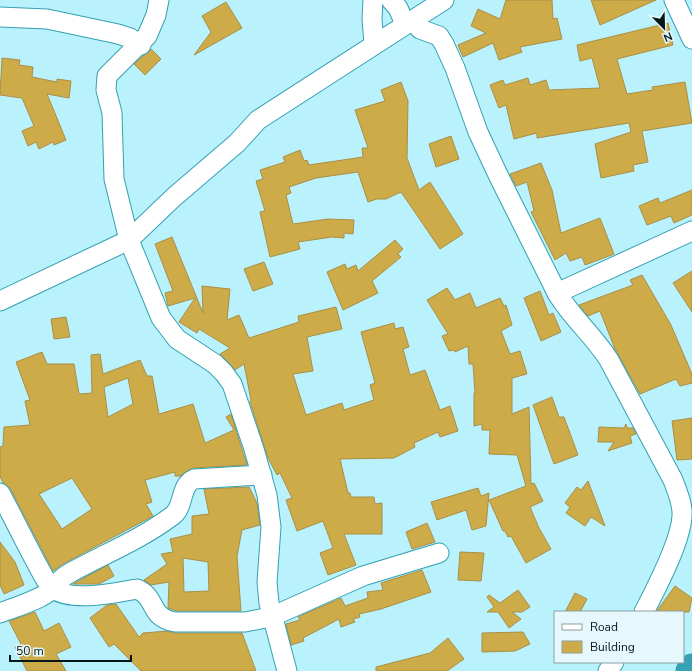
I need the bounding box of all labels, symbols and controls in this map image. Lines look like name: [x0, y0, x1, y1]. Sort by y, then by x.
north arrow: [644, 8, 684, 48]
text: N: [661, 28, 674, 45]
legend: [554, 611, 684, 663]
text: Road: [590, 619, 618, 635]
scale bar: [10, 637, 131, 663]
text: Building: [590, 639, 635, 655]
text: 50 m: [16, 643, 44, 659]

